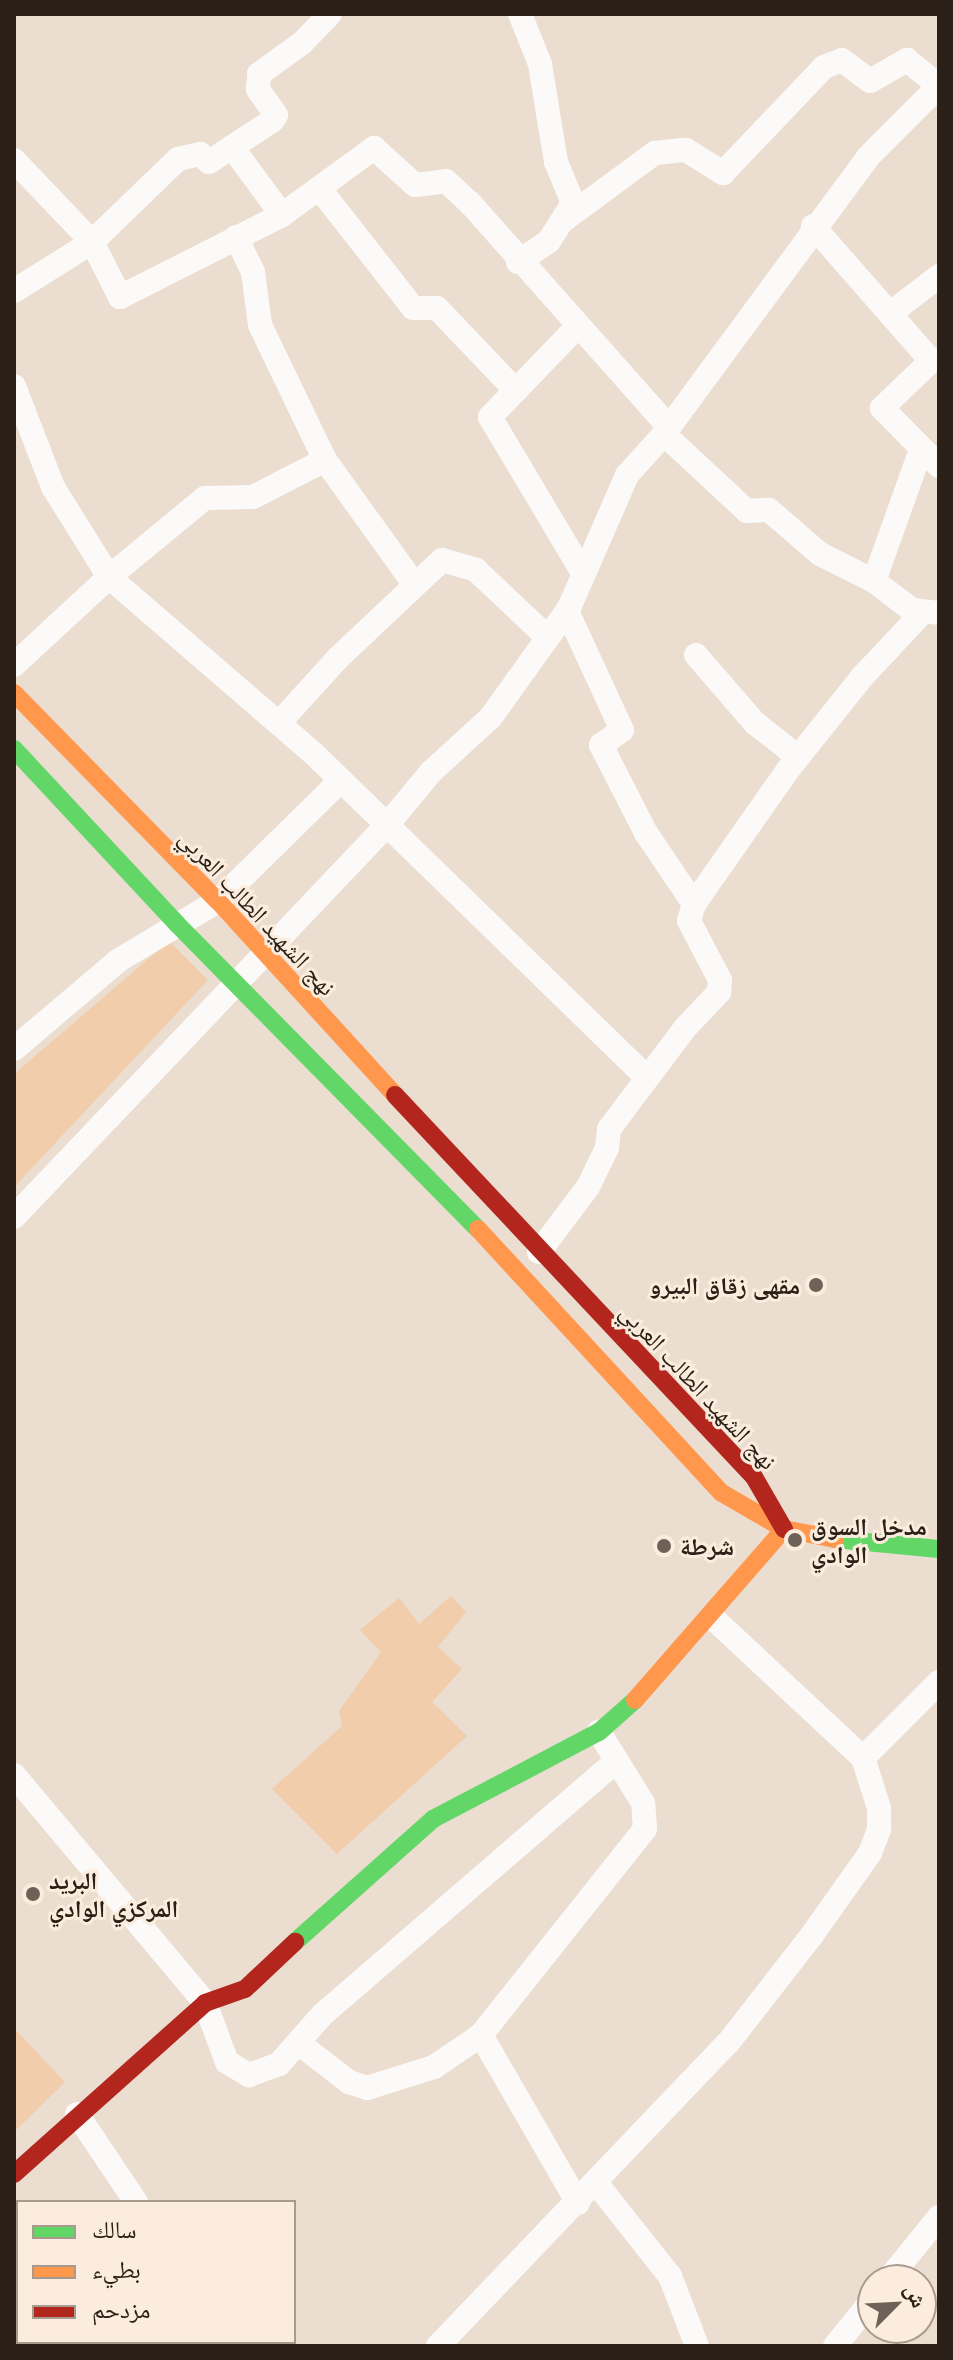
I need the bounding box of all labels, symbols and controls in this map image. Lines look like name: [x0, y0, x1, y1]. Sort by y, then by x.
street label: نهج الشهيد الطالب العربي: [174, 823, 342, 1001]
place label: مقهى زقاق البيرو: [649, 1271, 800, 1299]
marker: مقهى زقاق البيرو: [807, 1276, 825, 1294]
street label: نهج الشهيد الطالب العربي: [615, 1297, 783, 1475]
place label: مدخل السوق الوادي: [811, 1512, 927, 1568]
marker: مدخل السوق الوادي: [786, 1531, 804, 1549]
place label: شرطة: [680, 1532, 734, 1560]
marker: شرطة: [655, 1537, 673, 1555]
place label: البريد المركزي الوادي: [49, 1866, 178, 1922]
marker: البريد المركزي الوادي: [24, 1885, 42, 1903]
legend: [16, 2200, 296, 2344]
text: سالك: [92, 2212, 137, 2245]
text: بطيء: [92, 2252, 141, 2285]
north arrow: [857, 2264, 937, 2344]
text: ش: [899, 2278, 936, 2312]
text: مزدحم: [92, 2292, 151, 2325]

